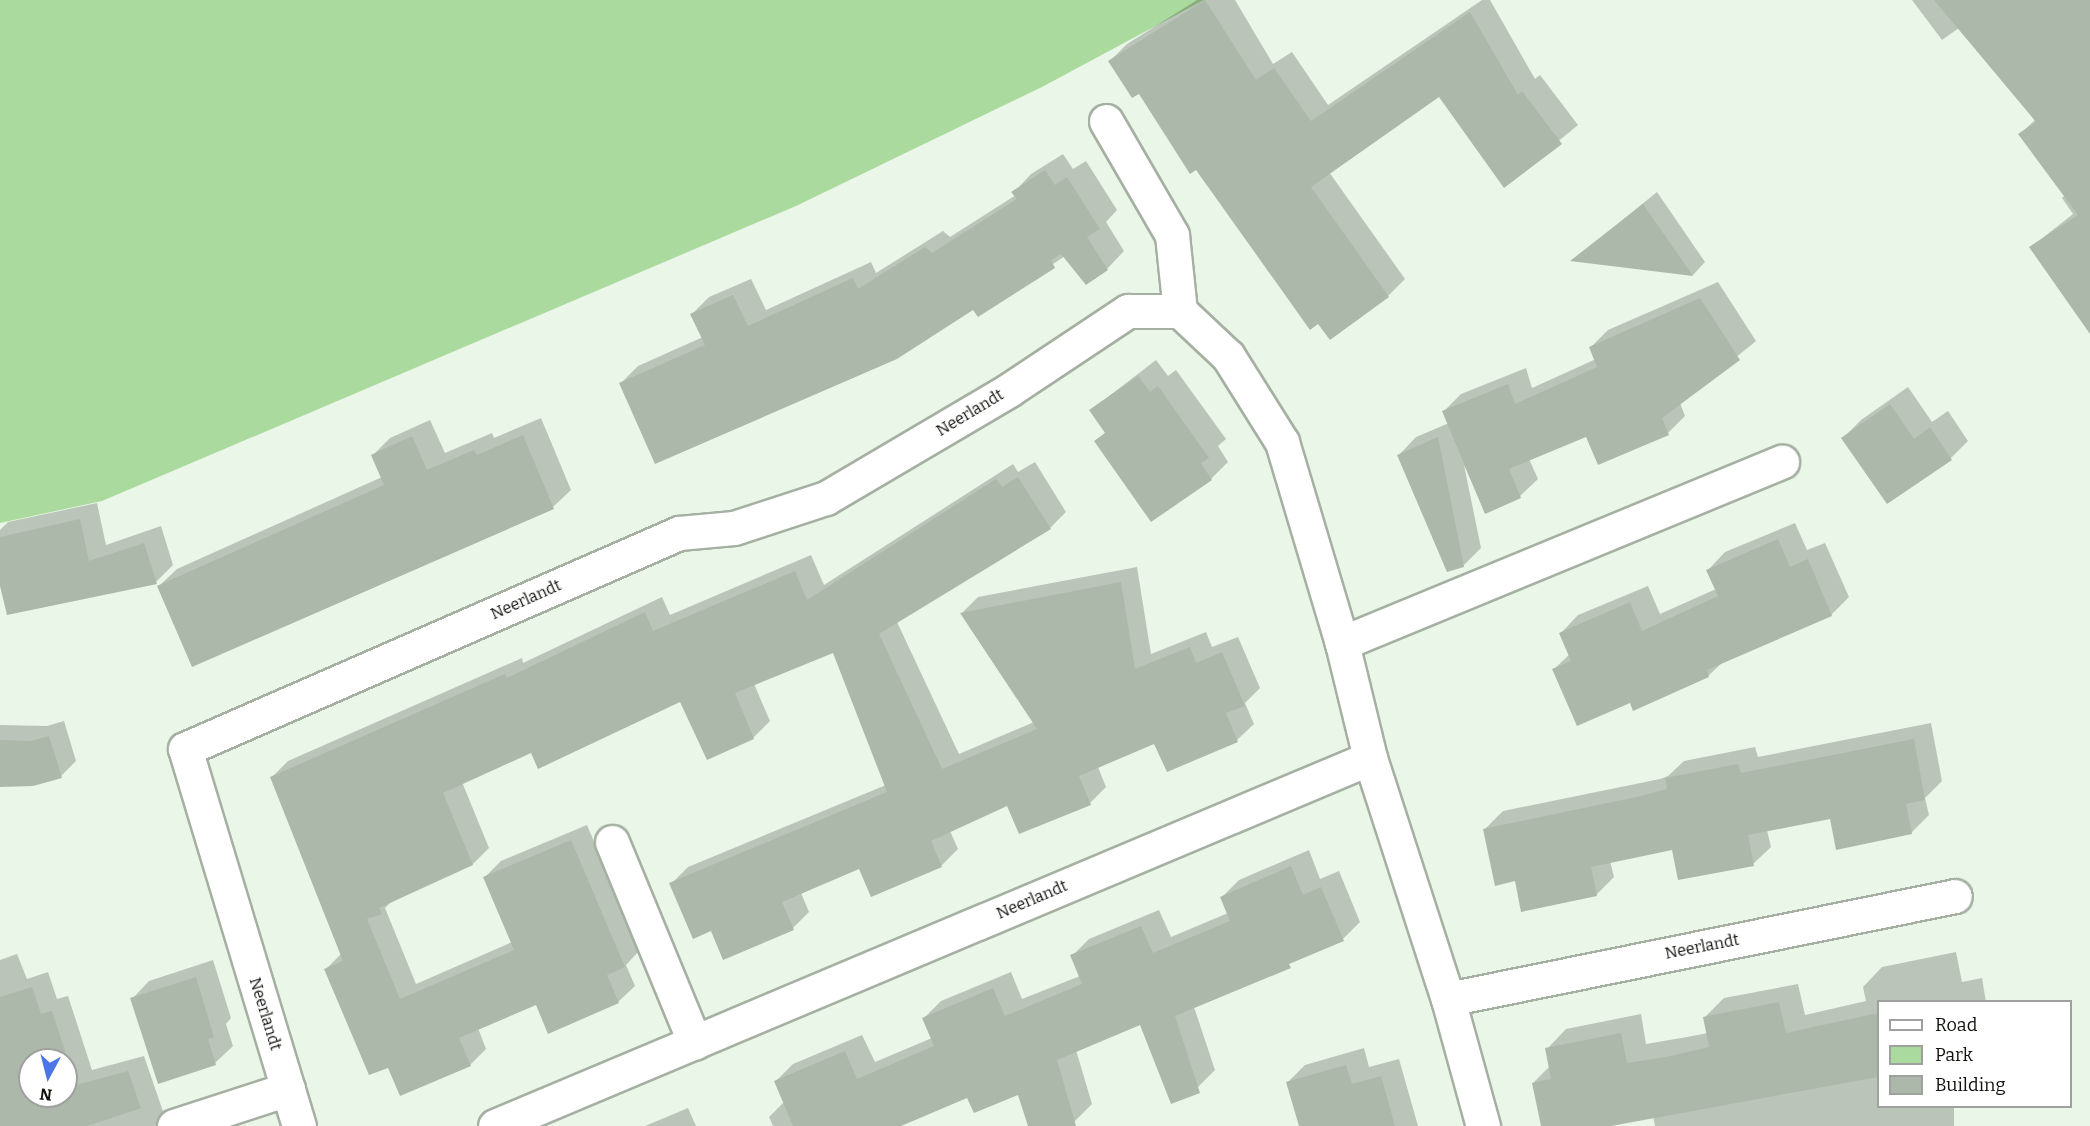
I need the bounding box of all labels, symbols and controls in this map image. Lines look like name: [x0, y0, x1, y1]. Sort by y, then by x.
street label: Neerlandt: [933, 385, 1007, 441]
street label: Neerlandt: [488, 576, 564, 624]
street label: Neerlandt: [994, 876, 1070, 924]
street label: Neerlandt: [1663, 930, 1741, 964]
street label: Neerlandt: [245, 975, 285, 1053]
legend: [1877, 1000, 2072, 1108]
text: Road: [1935, 1014, 1977, 1036]
text: Park: [1935, 1044, 1973, 1066]
north arrow: [18, 1048, 78, 1108]
text: Building: [1935, 1074, 2006, 1096]
text: N: [39, 1084, 53, 1105]

